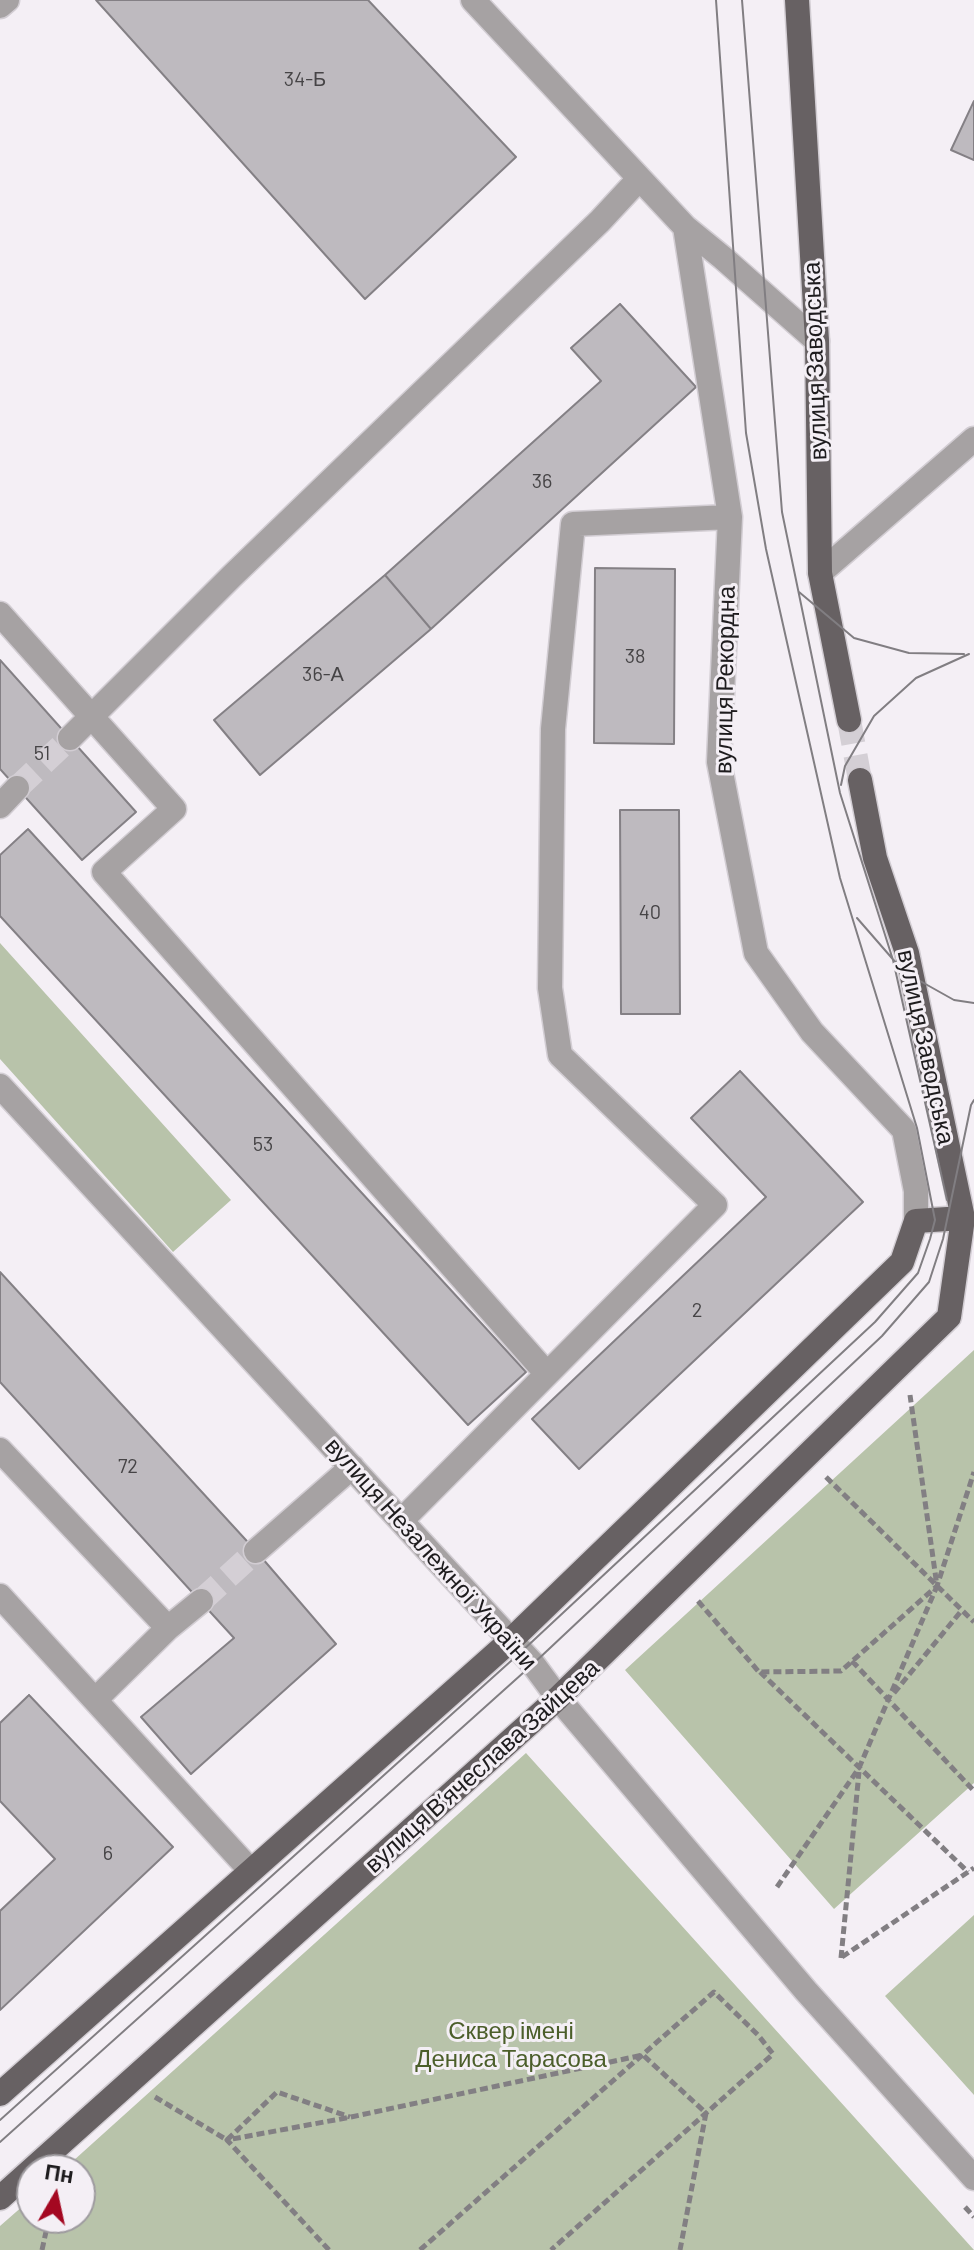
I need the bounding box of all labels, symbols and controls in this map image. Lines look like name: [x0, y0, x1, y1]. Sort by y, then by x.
house number: 34-Б: [284, 67, 326, 91]
street label: вулиця Заводська: [797, 261, 833, 461]
house number: 36: [532, 469, 552, 493]
street label: вулиця Рекордна: [709, 586, 741, 774]
house number: 38: [625, 644, 645, 668]
house number: 36-А: [302, 662, 344, 686]
house number: 51: [34, 741, 50, 765]
house number: 40: [639, 900, 661, 924]
street label: вулиця Заводська: [891, 947, 961, 1147]
house number: 53: [253, 1132, 273, 1156]
house number: 2: [692, 1298, 702, 1322]
street label: вулиця Незалежної України: [319, 1432, 543, 1676]
house number: 72: [118, 1454, 138, 1478]
street label: вулиця Вʼячеслава Зайцева: [359, 1653, 605, 1879]
house number: 6: [103, 1841, 113, 1865]
park label: Сквер імені Дениса Тарасова: [415, 2017, 607, 2073]
north arrow: [16, 2154, 96, 2234]
text: Пн: [43, 2157, 76, 2187]

